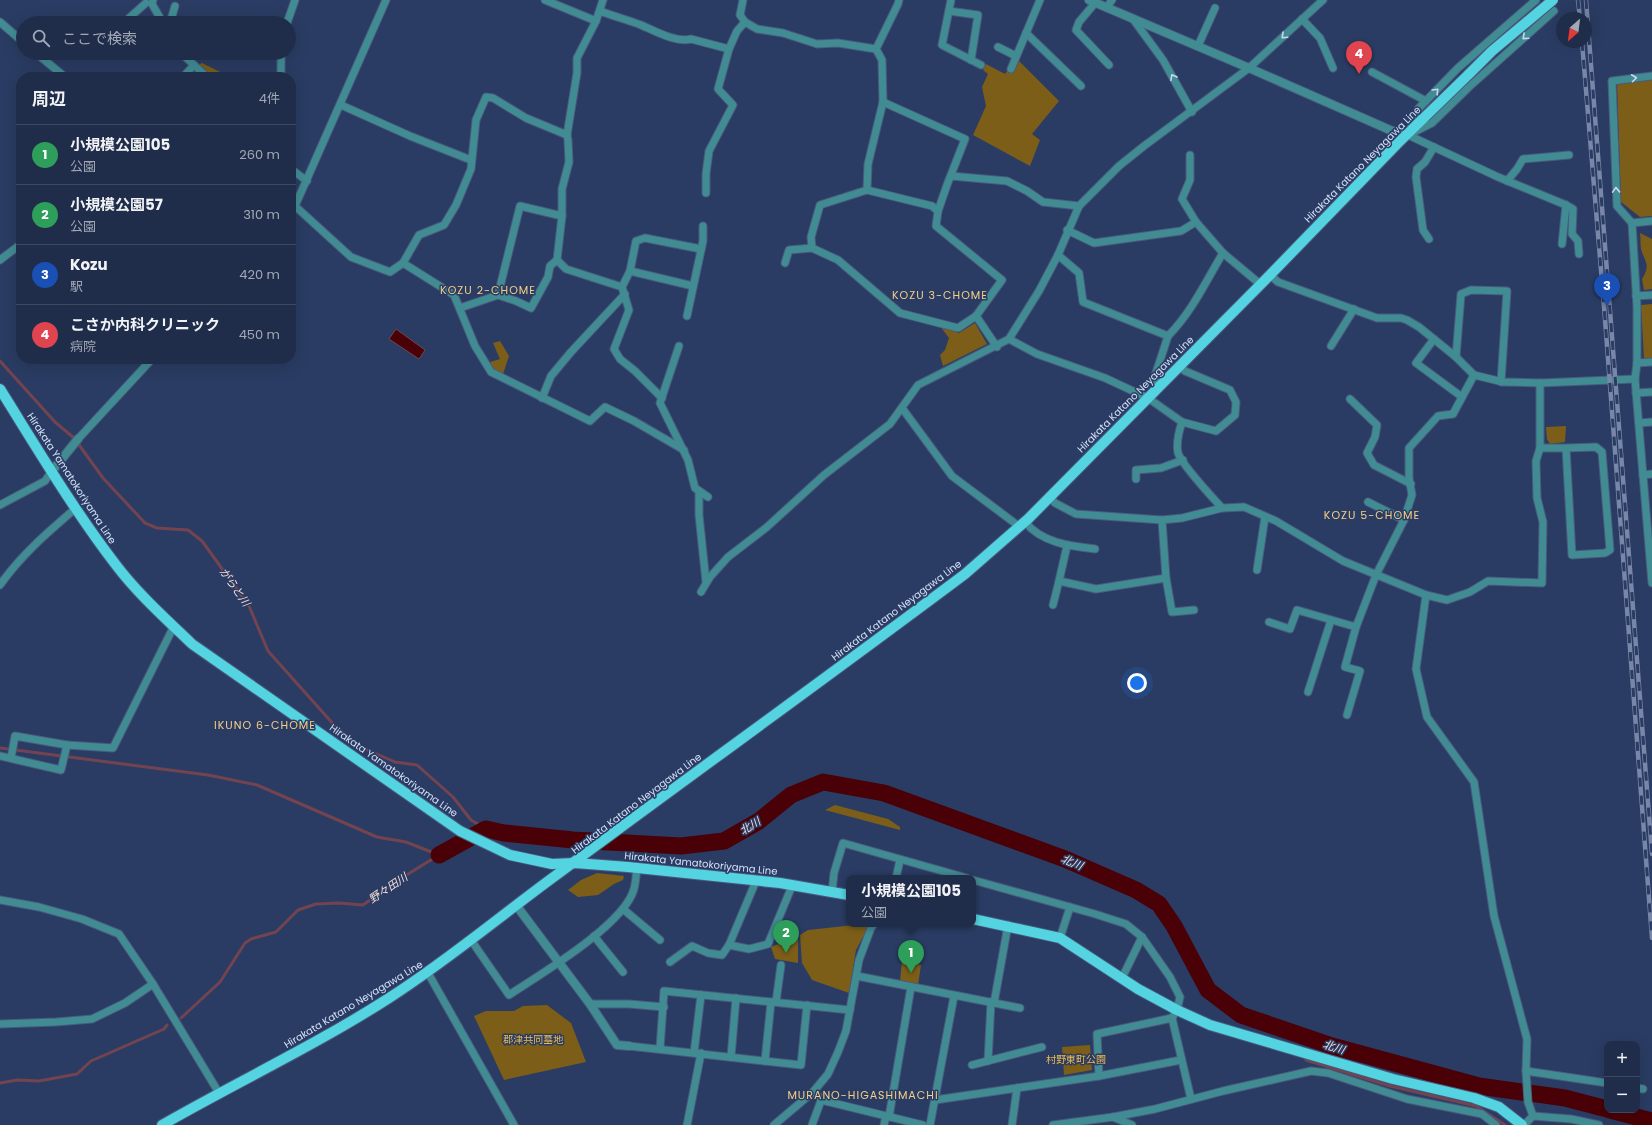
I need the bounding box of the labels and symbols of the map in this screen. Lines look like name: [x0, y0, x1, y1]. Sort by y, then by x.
north arrow: [1556, 12, 1592, 48]
one-way arrow: [1281, 31, 1289, 39]
one-way arrow: [1522, 33, 1529, 40]
pin: 4: [1346, 41, 1372, 74]
one-way arrow: [1170, 74, 1178, 82]
one-way arrow: [1630, 74, 1637, 83]
one-way arrow: [1431, 88, 1439, 96]
street label: Hirakata Katano Neyagawa Line: [1301, 103, 1424, 226]
one-way arrow: [1612, 187, 1621, 193]
pin: 3: [1594, 273, 1620, 306]
district label: KOZU 2-CHOME: [440, 282, 536, 298]
district label: KOZU 3-CHOME: [892, 287, 988, 303]
street label: Hirakata Katano Neyagawa Line: [1074, 333, 1197, 456]
street label: Hirakata Yamatokoriyama Line: [23, 410, 120, 547]
district label: KOZU 5-CHOME: [1324, 507, 1420, 523]
street label: Hirakata Katano Neyagawa Line: [828, 556, 965, 664]
water label: がらと川: [216, 564, 255, 610]
your location: [1127, 673, 1147, 693]
district label: IKUNO 6-CHOME: [214, 717, 316, 733]
street label: Hirakata Yamatokoriyama Line: [326, 720, 461, 821]
street label: Hirakata Katano Neyagawa Line: [568, 749, 705, 857]
water label: 北川: [736, 813, 764, 839]
street label: Hirakata Yamatokoriyama Line: [624, 848, 778, 879]
water label: 北川: [1059, 850, 1086, 874]
water label: 野々田川: [365, 869, 412, 907]
pin: 2: [773, 920, 799, 953]
pin: 1: [898, 940, 924, 973]
street label: Hirakata Katano Neyagawa Line: [281, 957, 426, 1052]
park label: 郡津共同墓地: [503, 1032, 564, 1047]
water label: 北川: [1321, 1036, 1348, 1058]
park label: 村野東町公園: [1046, 1052, 1106, 1067]
district label: MURANO-HIGASHIMACHI: [787, 1087, 939, 1103]

